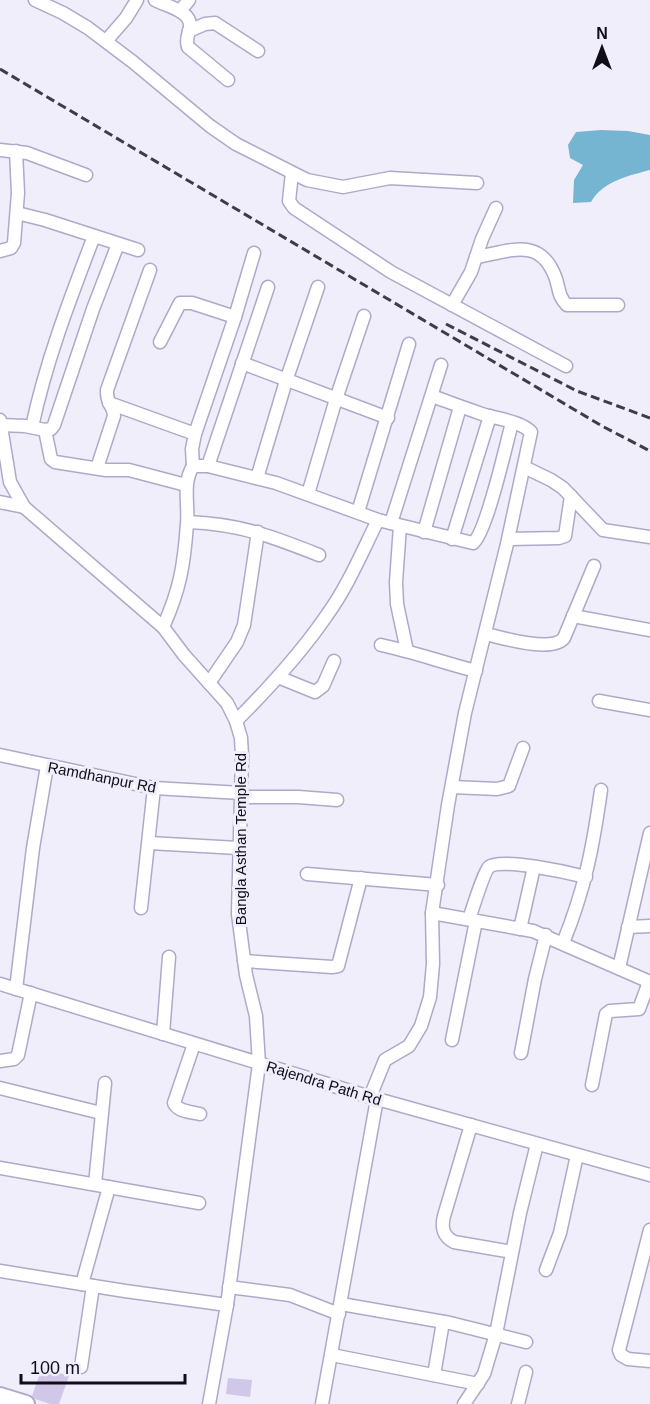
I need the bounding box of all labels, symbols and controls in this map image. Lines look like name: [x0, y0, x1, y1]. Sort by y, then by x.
north arrow: [572, 18, 632, 78]
text: N: [596, 25, 608, 42]
street label: Bangla Asthan Temple Rd: [232, 753, 249, 925]
street label: Ramdhanpur Rd: [46, 758, 158, 796]
street label: Rajendra Path Rd: [264, 1057, 384, 1109]
scale bar: [21, 1347, 184, 1385]
text: 100 m: [30, 1358, 80, 1378]

